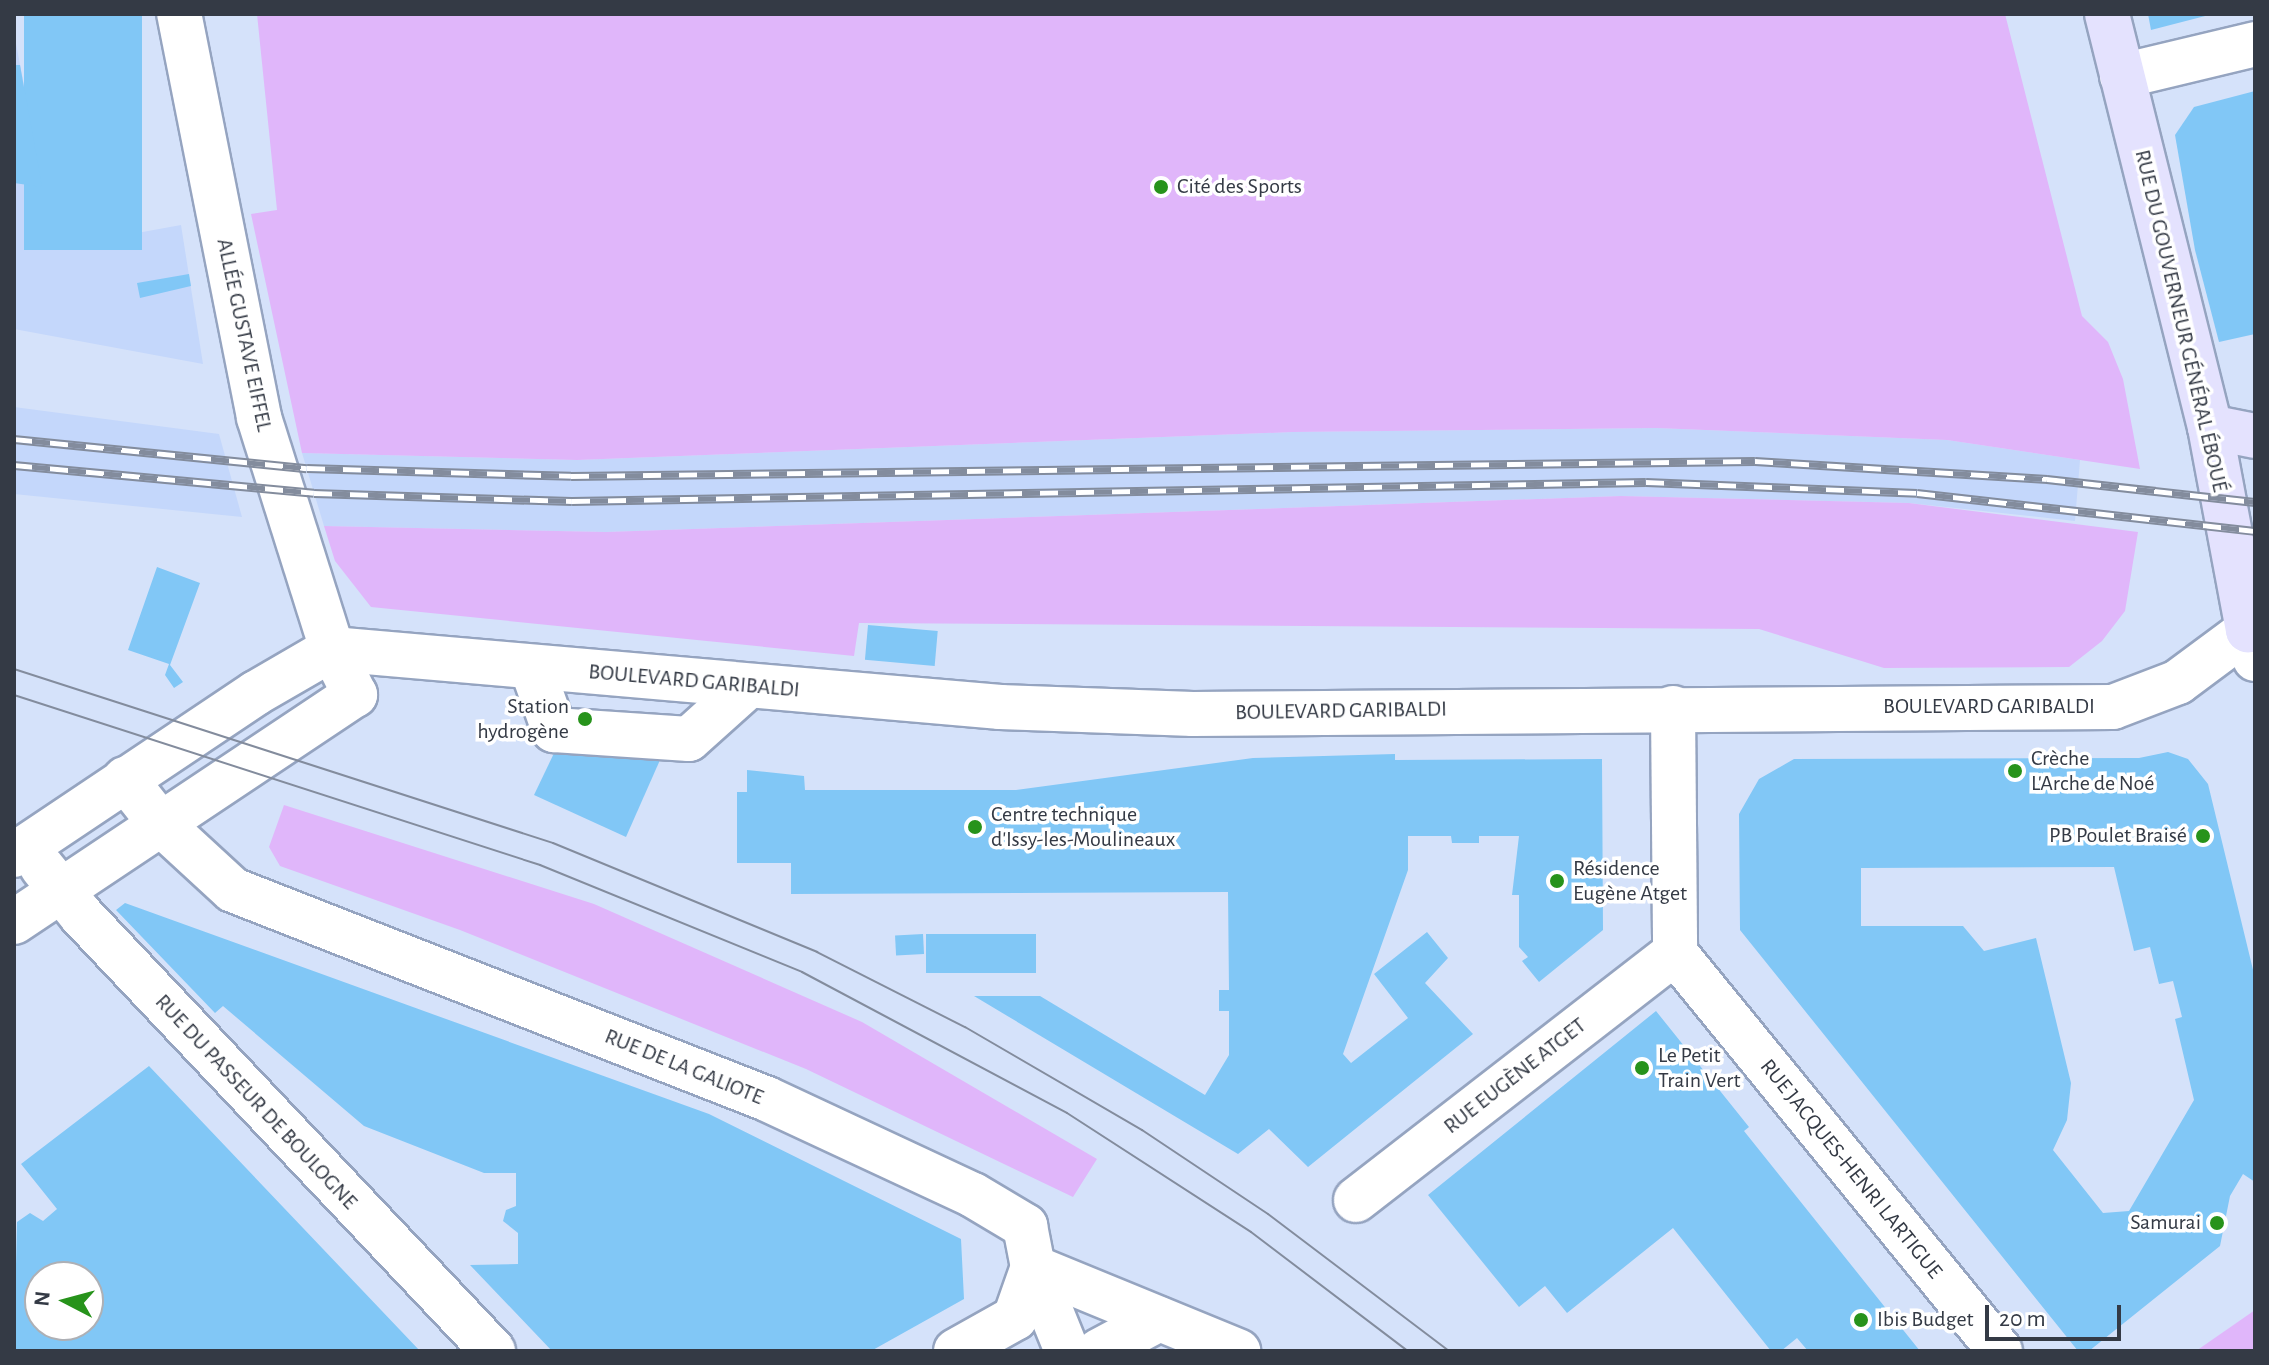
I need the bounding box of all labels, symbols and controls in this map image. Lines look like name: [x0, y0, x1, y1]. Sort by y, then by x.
street label: RUE DU GOUVERNEUR GÉNÉRAL ÉBOUÉ: [2129, 147, 2233, 495]
place label: Cité des Sports: [1177, 174, 1302, 200]
marker: Cité des Sports: [1152, 178, 1170, 196]
street label: ALLÉE GUSTAVE EIFFEL: [211, 236, 277, 434]
street label: BOULEVARD GARIBALDI: [587, 659, 801, 703]
place label: Station hydrogène: [477, 693, 569, 744]
street label: BOULEVARD GARIBALDI: [1883, 694, 2095, 720]
street label: BOULEVARD GARIBALDI: [1235, 696, 1447, 726]
marker: Station hydrogène: [576, 710, 594, 728]
place label: Crèche L'Arche de Noé: [2031, 745, 2154, 796]
marker: Crèche L'Arche de Noé: [2006, 762, 2024, 780]
place label: Centre technique d'Issy-les-Moulineaux: [991, 801, 1175, 852]
marker: Centre technique d'Issy-les-Moulineaux: [966, 818, 984, 836]
place label: PB Poulet Braisé: [2049, 823, 2187, 849]
marker: PB Poulet Braisé: [2194, 827, 2212, 845]
place label: Résidence Eugène Atget: [1573, 855, 1687, 906]
marker: Résidence Eugène Atget: [1548, 872, 1566, 890]
street label: RUE DU PASSEUR DE BOULOGNE: [149, 989, 363, 1215]
street label: RUE EUGÈNE ATGET: [1439, 1012, 1591, 1140]
street label: RUE DE LA GALIOTE: [601, 1023, 767, 1111]
place label: Le Petit Train Vert: [1658, 1042, 1740, 1094]
street label: RUE JACQUES-HENRI LARTIGUE: [1754, 1054, 1948, 1284]
marker: Le Petit Train Vert: [1633, 1059, 1651, 1077]
place label: Samurai: [2130, 1210, 2201, 1236]
marker: Samurai: [2208, 1214, 2226, 1232]
north arrow: [24, 1261, 104, 1341]
scale bar: [1989, 1289, 2125, 1339]
text: N: [30, 1290, 54, 1307]
place label: Ibis Budget: [1877, 1307, 1974, 1333]
text: 20 m: [1999, 1307, 2046, 1331]
marker: Ibis Budget: [1852, 1311, 1870, 1329]

